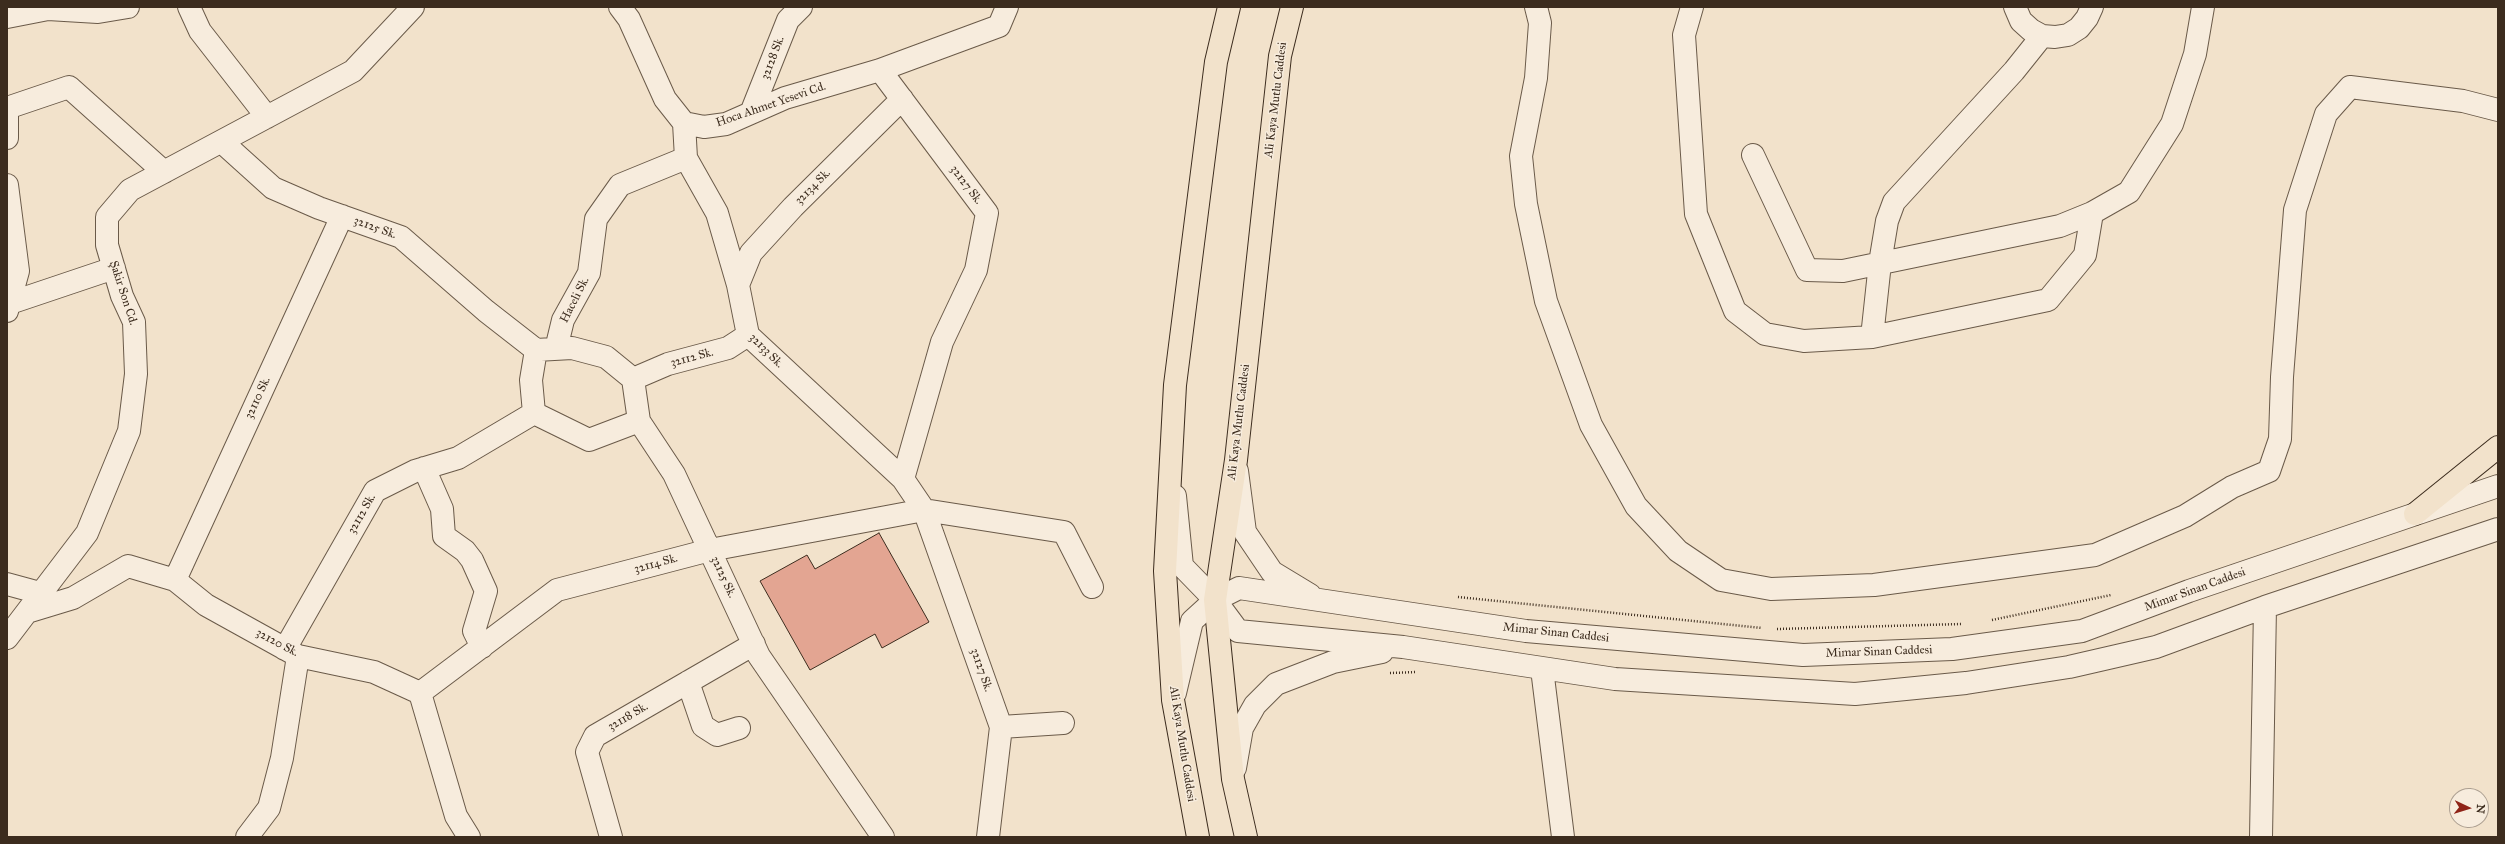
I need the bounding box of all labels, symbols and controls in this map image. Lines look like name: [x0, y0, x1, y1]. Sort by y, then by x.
street label: 32128 Sk.: [758, 34, 788, 82]
street label: Ali Kaya Mutlu Caddesi: [1262, 41, 1290, 159]
street label: Hoca Ahmet Yesevi Cd.: [714, 79, 828, 131]
street label: 32127 Sk.: [947, 163, 985, 207]
street label: 32134 Sk.: [792, 166, 834, 208]
street label: 32125 Sk.: [352, 214, 398, 242]
street label: Şakir Son Cd.: [106, 259, 140, 327]
street label: Haceli Sk.: [557, 275, 593, 325]
street label: 32133 Sk.: [746, 331, 786, 371]
street label: 32112 Sk.: [669, 345, 715, 371]
street label: Ali Kaya Mutlu Caddesi: [1225, 363, 1253, 481]
street label: 32110 Sk.: [242, 375, 274, 421]
street label: 32112 Sk.: [345, 491, 379, 537]
street label: 32114 Sk.: [633, 551, 679, 577]
street label: 32125 Sk.: [707, 554, 739, 600]
street label: Mimar Sinan Caddesi: [2142, 565, 2248, 615]
street label: Mimar Sinan Caddesi: [1502, 620, 1610, 646]
street label: 32120 Sk.: [253, 626, 301, 660]
street label: Mimar Sinan Caddesi: [1825, 643, 1933, 661]
street label: 32127 Sk.: [967, 646, 995, 694]
street label: Ali Kaya Mutlu Caddesi: [1166, 685, 1198, 803]
street label: 32118 Sk.: [605, 700, 651, 734]
north arrow: [2449, 788, 2489, 828]
text: N: [2474, 804, 2487, 814]

